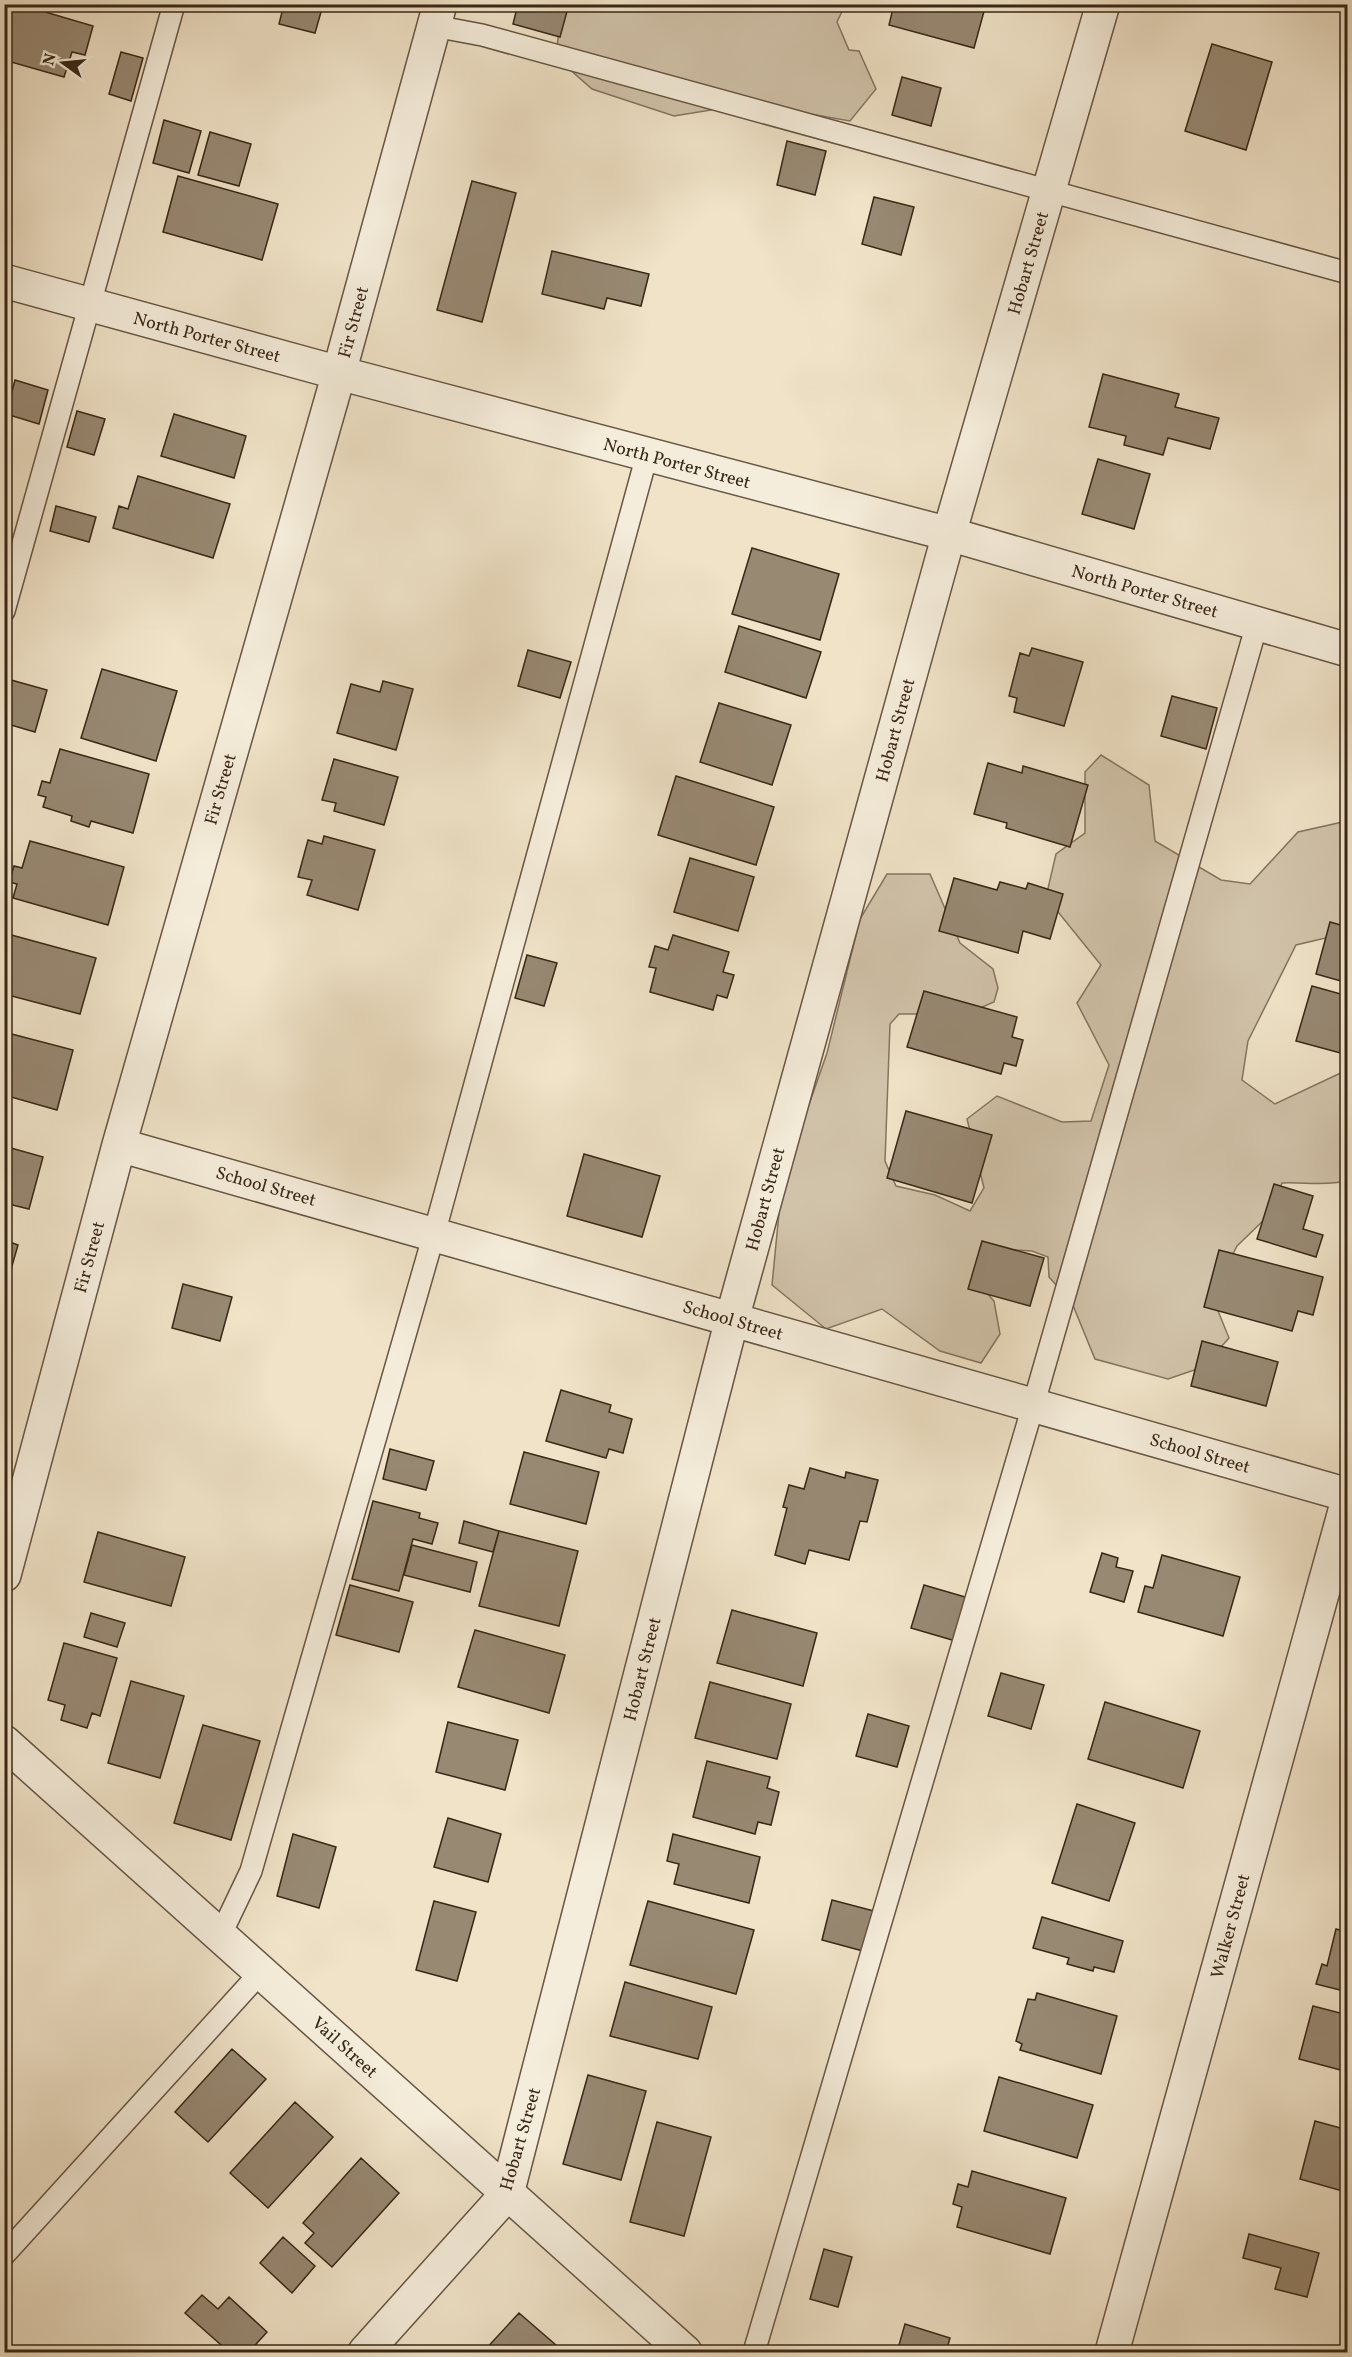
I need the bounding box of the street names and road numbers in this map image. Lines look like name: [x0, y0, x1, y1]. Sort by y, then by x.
street label: Hobart Street: [1003, 209, 1056, 318]
street label: Fir Street: [333, 284, 376, 361]
street label: North Porter Street: [130, 307, 283, 370]
street label: North Porter Street: [600, 433, 753, 496]
street label: North Porter Street: [1068, 560, 1221, 625]
street label: Hobart Street: [871, 676, 922, 785]
street label: Fir Street: [199, 751, 244, 828]
street label: Hobart Street: [741, 1145, 792, 1254]
street label: School Street: [212, 1161, 319, 1214]
street label: Fir Street: [69, 1219, 112, 1296]
street label: School Street: [679, 1295, 786, 1348]
street label: School Street: [1146, 1428, 1253, 1481]
street label: Hobart Street: [618, 1615, 668, 1724]
street label: Walker Street: [1205, 1871, 1257, 1982]
street label: Vail Street: [305, 2012, 383, 2085]
street label: Hobart Street: [495, 2085, 548, 2194]

